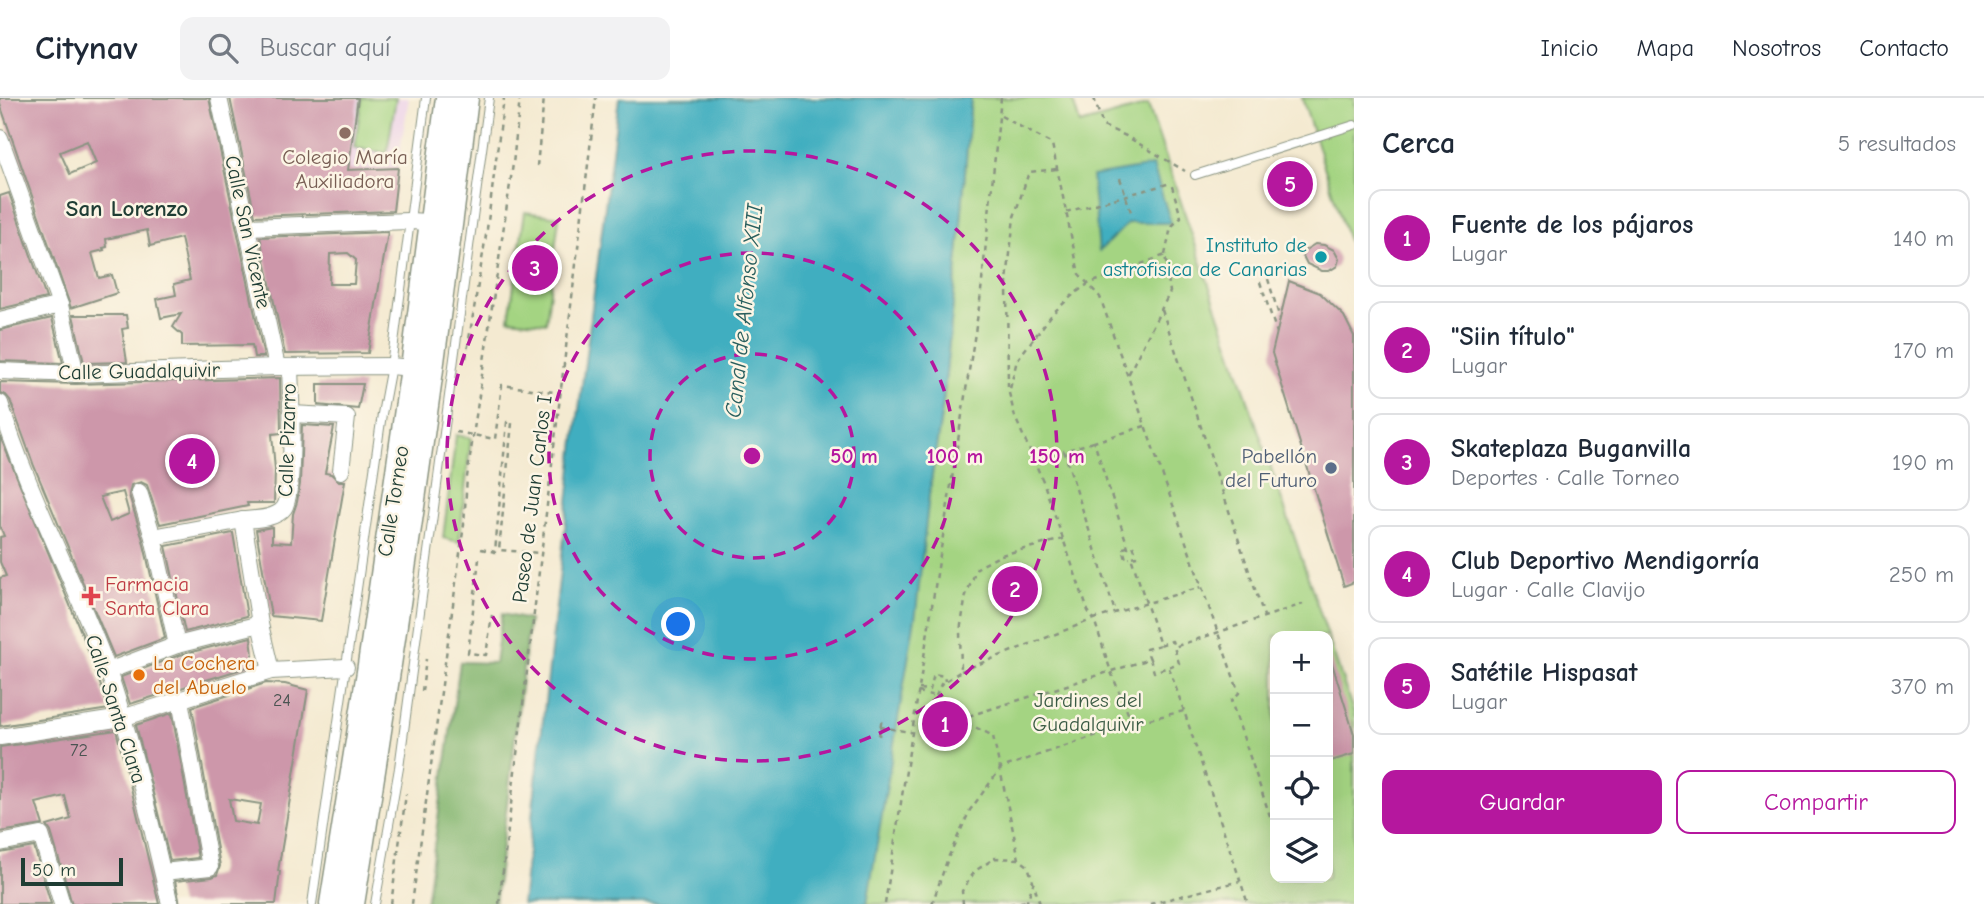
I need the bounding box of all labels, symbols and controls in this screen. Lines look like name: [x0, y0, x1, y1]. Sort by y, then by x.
search box: [180, 17, 670, 80]
text: Citynav: [35, 29, 138, 67]
icon: search: [204, 29, 242, 67]
text: Buscar aquí: [260, 33, 391, 63]
text: Inicio: [1541, 34, 1598, 62]
text: Mapa: [1636, 34, 1694, 62]
text: Nosotros: [1732, 34, 1821, 62]
text: Contacto: [1859, 34, 1949, 62]
marker: Colegio María Auxiliadora: [337, 125, 353, 141]
text: Cerca: [1382, 126, 1455, 161]
text: 5 resultados: [1838, 130, 1956, 157]
place label: Colegio María Auxiliadora: [282, 145, 408, 193]
street label: Calle San Vicente: [220, 153, 276, 311]
pin: 5: [1267, 158, 1313, 210]
district label: San Lorenzo: [66, 195, 188, 222]
water label: Canal de Alfonso XIII: [719, 201, 769, 419]
text: Fuente de los pájaros: [1451, 210, 1693, 240]
text: 1: [1402, 225, 1412, 252]
text: 140 m: [1893, 225, 1954, 252]
place label: Instituto de astrofisica de Canarias: [1103, 233, 1307, 281]
text: Lugar: [1451, 240, 1507, 267]
pin: 3: [512, 242, 558, 294]
marker: Instituto de astrofisica de Canarias: [1313, 249, 1329, 265]
text: "Siin título": [1451, 322, 1575, 352]
text: 2: [1401, 337, 1413, 364]
text: 170 m: [1893, 337, 1954, 364]
text: Lugar: [1451, 352, 1507, 379]
street label: Calle Guadalquivir: [58, 358, 221, 384]
street label: Calle Pizarro: [273, 383, 301, 497]
street label: Paseo de Juan Carlos I: [507, 394, 557, 604]
text: Skateplaza Buganvilla: [1451, 434, 1691, 464]
pin: 4: [169, 435, 215, 487]
street label: Calle Torneo: [372, 444, 414, 558]
centre of rings: [740, 444, 764, 468]
text: 50 m: [830, 444, 878, 468]
text: 100 m: [927, 444, 983, 468]
text: 150 m: [1029, 444, 1085, 468]
place label: Pabellón del Futuro: [1225, 444, 1317, 492]
text: 3: [1401, 449, 1413, 476]
text: 190 m: [1892, 449, 1954, 476]
marker: Pabellón del Futuro: [1323, 460, 1339, 476]
text: Deportes · Calle Torneo: [1451, 464, 1680, 491]
text: Club Deportivo Mendigorría: [1451, 546, 1760, 576]
text: 4: [1402, 561, 1412, 588]
text: 250 m: [1889, 561, 1954, 588]
pin: 2: [992, 563, 1038, 615]
place label: Farmacia Santa Clara: [105, 572, 209, 620]
text: Lugar · Calle Clavijo: [1451, 576, 1645, 603]
marker: Farmacia Santa Clara: [83, 588, 99, 604]
your location: [661, 607, 695, 641]
map controls: [1270, 631, 1333, 883]
button: +: [1270, 631, 1333, 694]
street label: Calle Santa Clara: [81, 632, 151, 786]
place label: La Cochera del Abuelo: [153, 651, 256, 699]
text: Satétile Hispasat: [1451, 658, 1638, 688]
marker: La Cochera del Abuelo: [131, 667, 147, 683]
text: 5: [1401, 673, 1413, 700]
text: 370 m: [1891, 673, 1954, 700]
park label: Jardines del Guadalquivir: [1032, 688, 1144, 736]
text: Lugar: [1451, 688, 1507, 715]
house number: 24: [273, 690, 291, 711]
button: −: [1270, 694, 1333, 757]
pin: 1: [922, 698, 968, 750]
house number: 72: [70, 740, 88, 761]
button: locate: [1270, 757, 1333, 820]
button: Guardar: [1382, 770, 1662, 834]
button: Compartir: [1676, 770, 1956, 834]
button: layers: [1270, 820, 1333, 883]
scale bar: [21, 855, 122, 887]
text: 50 m: [32, 859, 76, 881]

